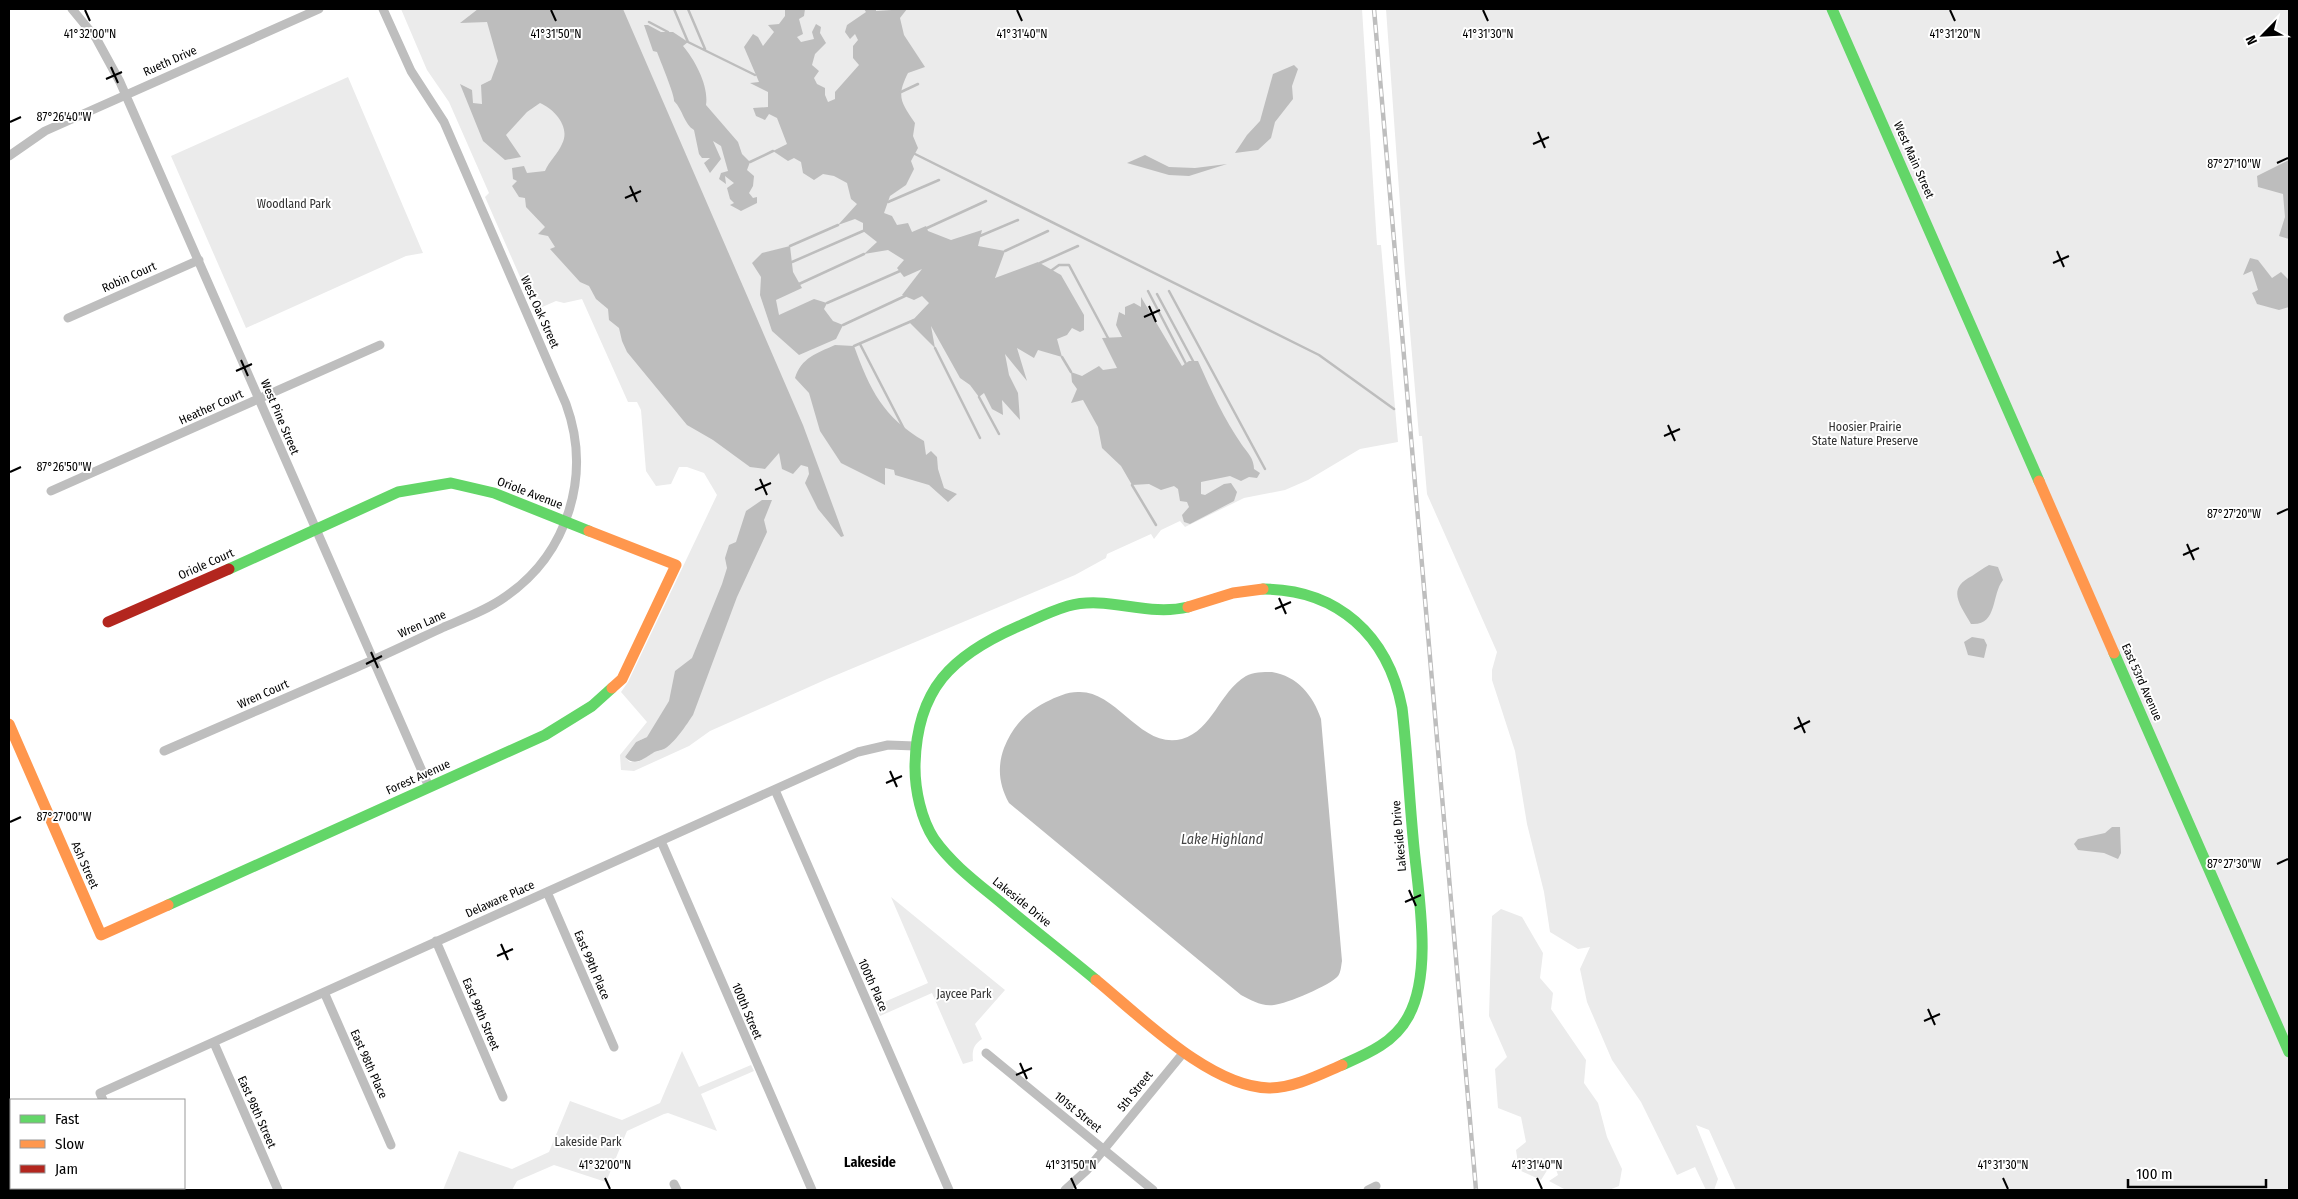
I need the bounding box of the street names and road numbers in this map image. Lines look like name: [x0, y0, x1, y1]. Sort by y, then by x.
street label: Rueth Drive: [141, 43, 199, 79]
street label: West Main Street: [1891, 119, 1937, 201]
street label: Robin Court: [100, 259, 158, 295]
street label: West Oak Street: [518, 274, 562, 350]
street label: West Pine Street: [258, 377, 302, 457]
street label: Heather Court: [177, 387, 245, 427]
street label: Oriole Avenue: [495, 474, 565, 512]
street label: Oriole Court: [176, 545, 236, 582]
street label: Wren Lane: [396, 607, 448, 641]
street label: East 53rd Avenue: [2119, 641, 2165, 723]
street label: Wren Court: [235, 677, 291, 711]
street label: Forest Avenue: [384, 757, 452, 797]
street label: Lakeside Drive: [1389, 800, 1409, 872]
street label: Ash Street: [68, 839, 102, 891]
street label: Lakeside Drive: [990, 874, 1054, 930]
street label: Delaware Place: [463, 878, 537, 920]
street label: East 99th Place: [571, 928, 613, 1002]
street label: 100th Place: [855, 956, 891, 1014]
street label: East 99th Street: [459, 976, 503, 1052]
street label: 100th Street: [729, 981, 765, 1041]
street label: East 98th Place: [348, 1027, 390, 1101]
street label: 5th Street: [1114, 1068, 1156, 1114]
street label: East 98th Street: [235, 1074, 279, 1150]
street label: 101st Street: [1052, 1089, 1104, 1135]

